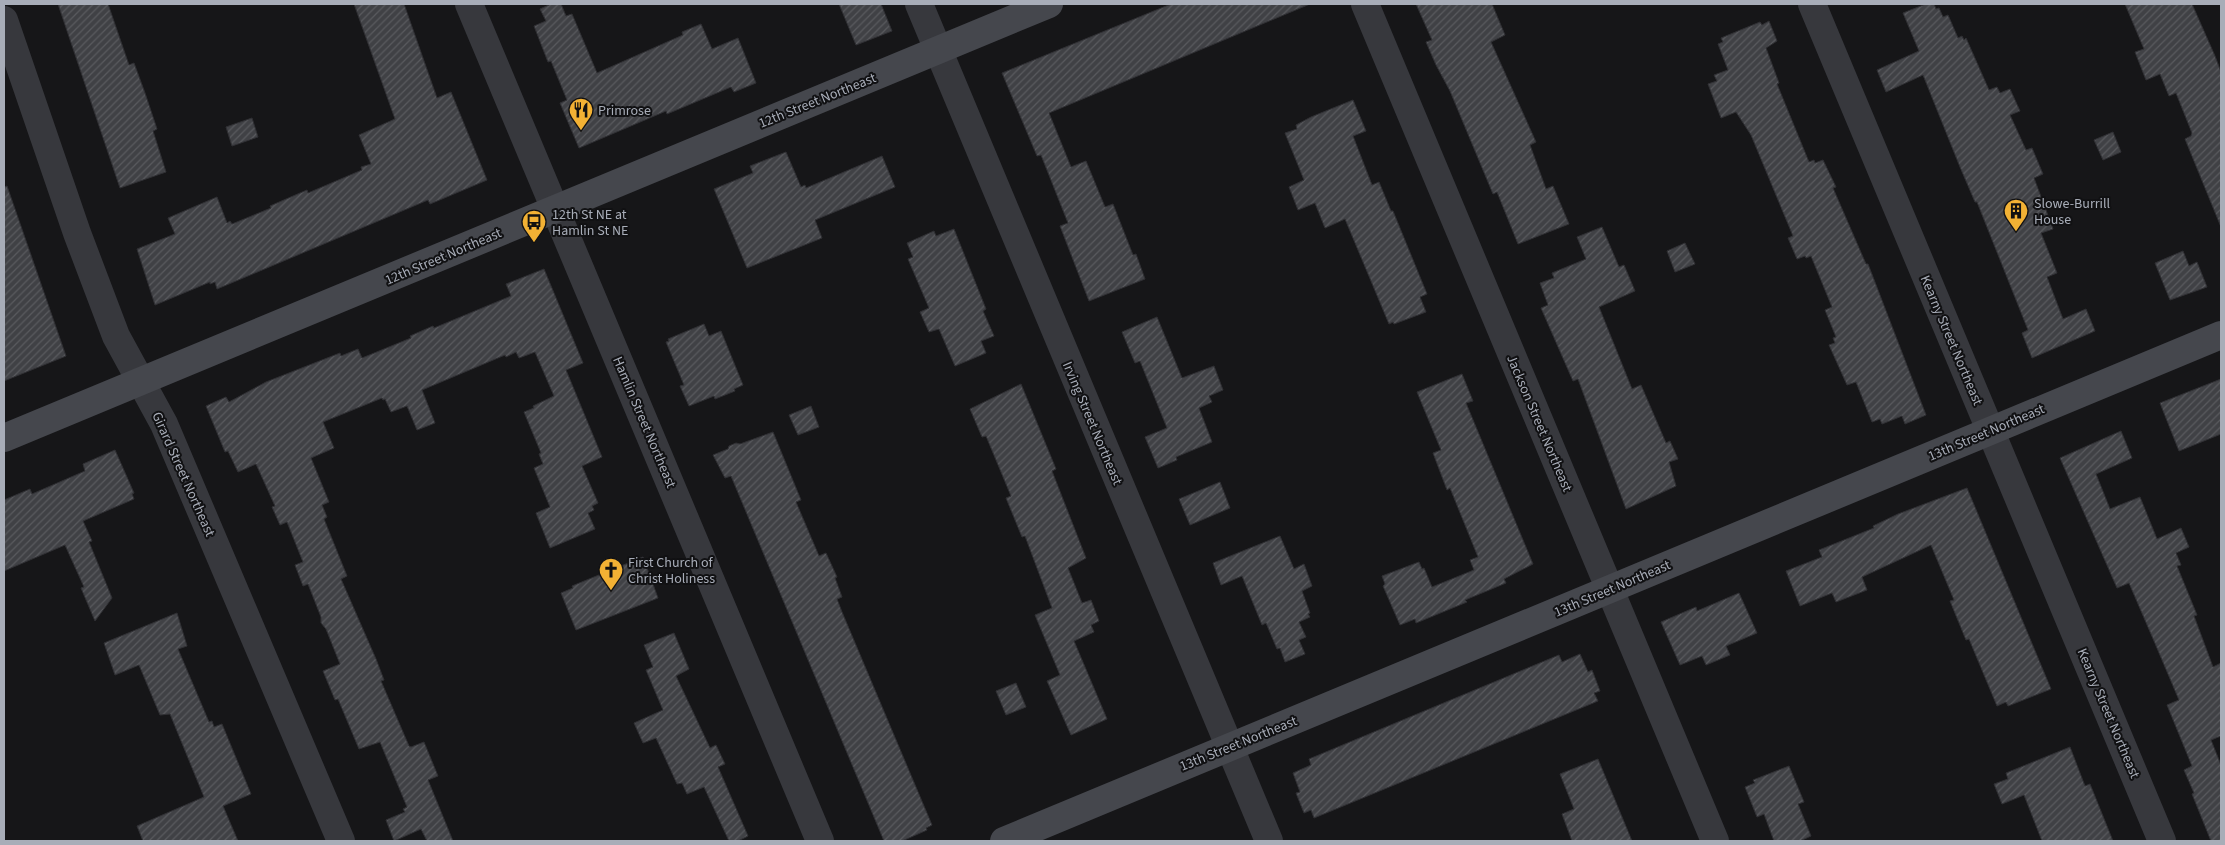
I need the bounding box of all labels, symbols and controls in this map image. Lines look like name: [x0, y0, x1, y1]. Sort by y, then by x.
street label: 12th Street Northeast: [756, 68, 879, 134]
restaurant icon: Primrose: [568, 97, 594, 131]
place label: Primrose: [598, 101, 651, 121]
place label: Slowe-Burrill House: [2034, 194, 2111, 230]
building icon: Slowe-Burrill House: [2003, 198, 2029, 232]
place label: 12th St NE at Hamlin St NE: [552, 205, 628, 241]
bus stop icon: 12th St NE at Hamlin St NE: [521, 209, 547, 243]
street label: 12th Street Northeast: [382, 223, 505, 291]
street label: Kearny Street Northeast: [1915, 272, 1988, 409]
street label: Jackson Street Northeast: [1501, 352, 1577, 495]
street label: Hamlin Street Northeast: [607, 354, 681, 491]
street label: Irving Street Northeast: [1057, 359, 1127, 488]
street label: 13th Street Northeast: [1925, 399, 2048, 467]
street label: Girard Street Northeast: [147, 409, 220, 540]
place label: First Church of Christ Holiness: [628, 553, 715, 589]
street label: 13th Street Northeast: [1551, 555, 1674, 623]
church icon: First Church of Christ Holiness: [598, 557, 624, 591]
street label: Kearny Street Northeast: [2072, 645, 2145, 782]
street label: 13th Street Northeast: [1177, 711, 1300, 777]

